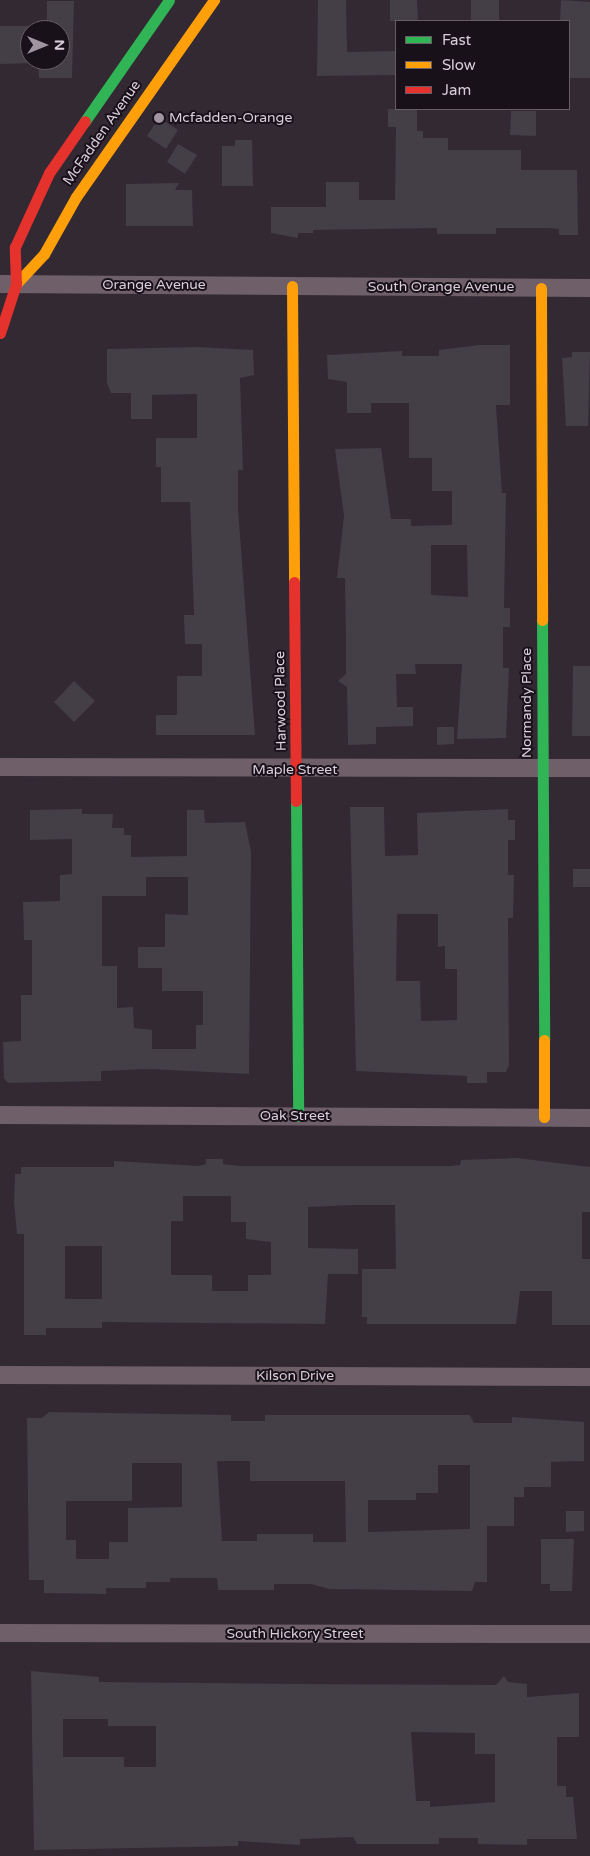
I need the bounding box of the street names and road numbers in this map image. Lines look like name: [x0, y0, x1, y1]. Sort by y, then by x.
street label: McFadden Avenue: [60, 77, 144, 189]
street label: Orange Avenue: [102, 277, 206, 293]
street label: South Orange Avenue: [368, 279, 514, 295]
street label: Normandy Place: [519, 648, 535, 758]
street label: Harwood Place: [272, 651, 290, 751]
street label: Maple Street: [252, 762, 338, 778]
street label: Oak Street: [260, 1108, 330, 1124]
street label: Kilson Drive: [256, 1368, 334, 1384]
street label: South Hickory Street: [226, 1626, 364, 1642]

